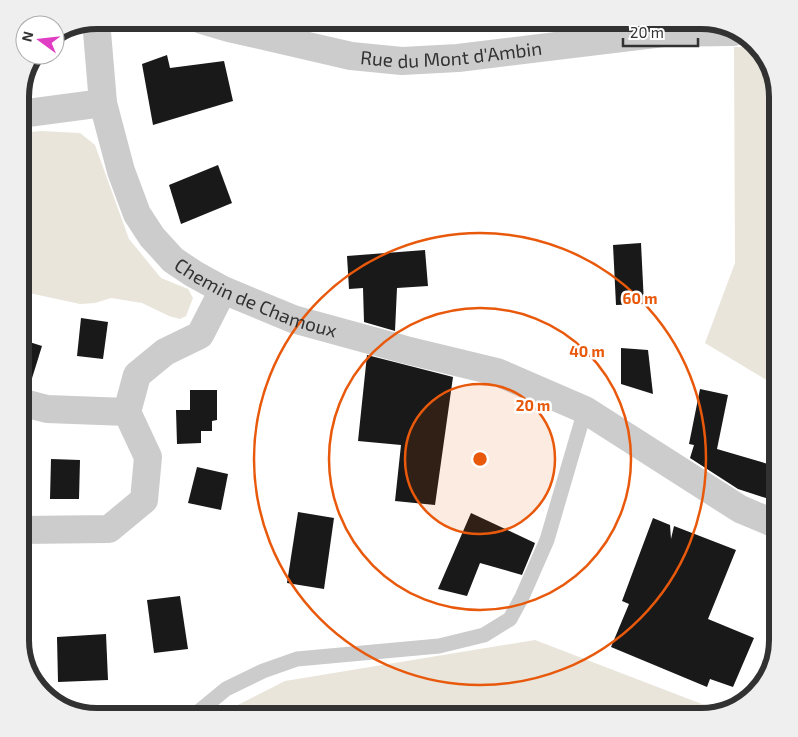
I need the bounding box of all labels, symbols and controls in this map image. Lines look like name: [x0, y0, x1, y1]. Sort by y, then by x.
north arrow: [15, 15, 65, 65]
scale bar: [623, 15, 698, 47]
text: 20 m: [630, 23, 664, 41]
text: N: [17, 29, 36, 44]
street label: Rue du Mont d'Ambin: [359, 36, 543, 72]
street label: Chemin de Chamoux: [171, 253, 340, 342]
text: 60 m: [623, 289, 657, 307]
text: 40 m: [569, 342, 605, 360]
text: 20 m: [516, 396, 550, 414]
centre of rings: [471, 450, 489, 468]

